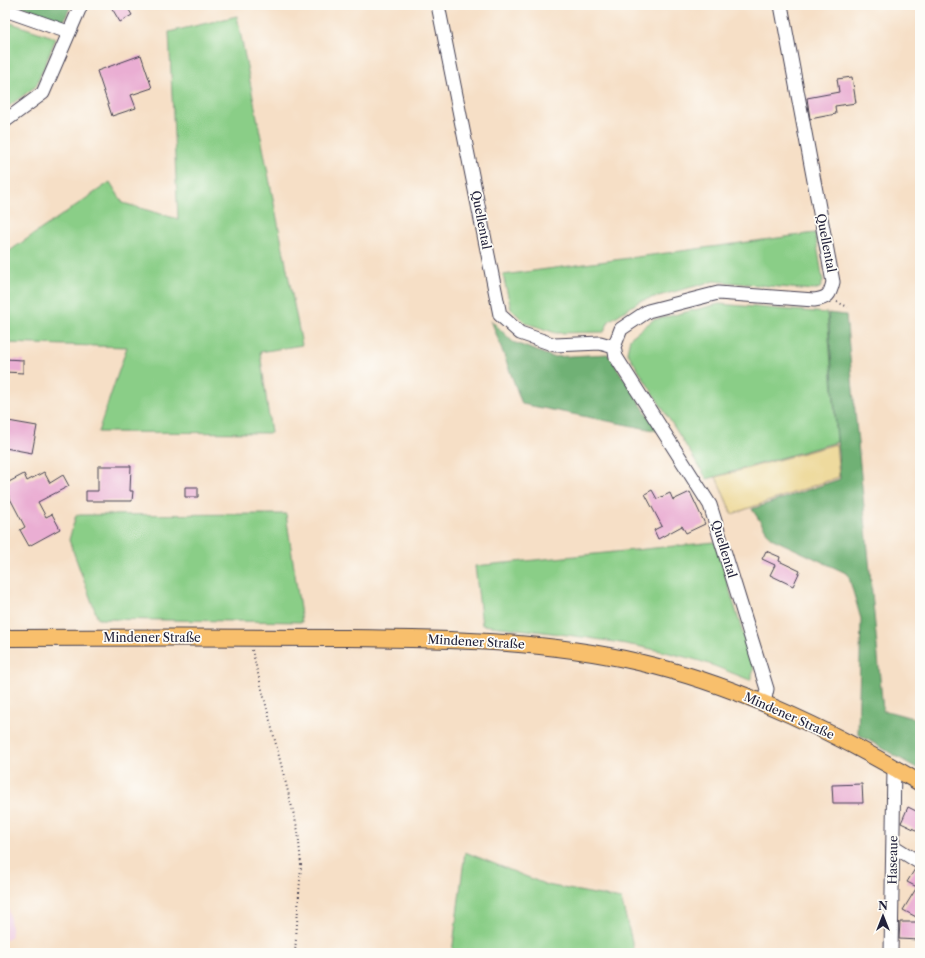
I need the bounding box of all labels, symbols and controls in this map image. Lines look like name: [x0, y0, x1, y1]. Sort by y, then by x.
street label: Quellental: [468, 189, 495, 251]
street label: Quellental: [813, 212, 840, 274]
street label: Quellental: [709, 518, 740, 580]
street label: Mindener Straße: [103, 630, 201, 645]
street label: Mindener Straße: [427, 631, 525, 652]
street label: Mindener Straße: [742, 689, 837, 742]
street label: Haseaue: [885, 835, 900, 885]
north arrow: [863, 896, 903, 936]
text: N: [878, 899, 888, 913]

